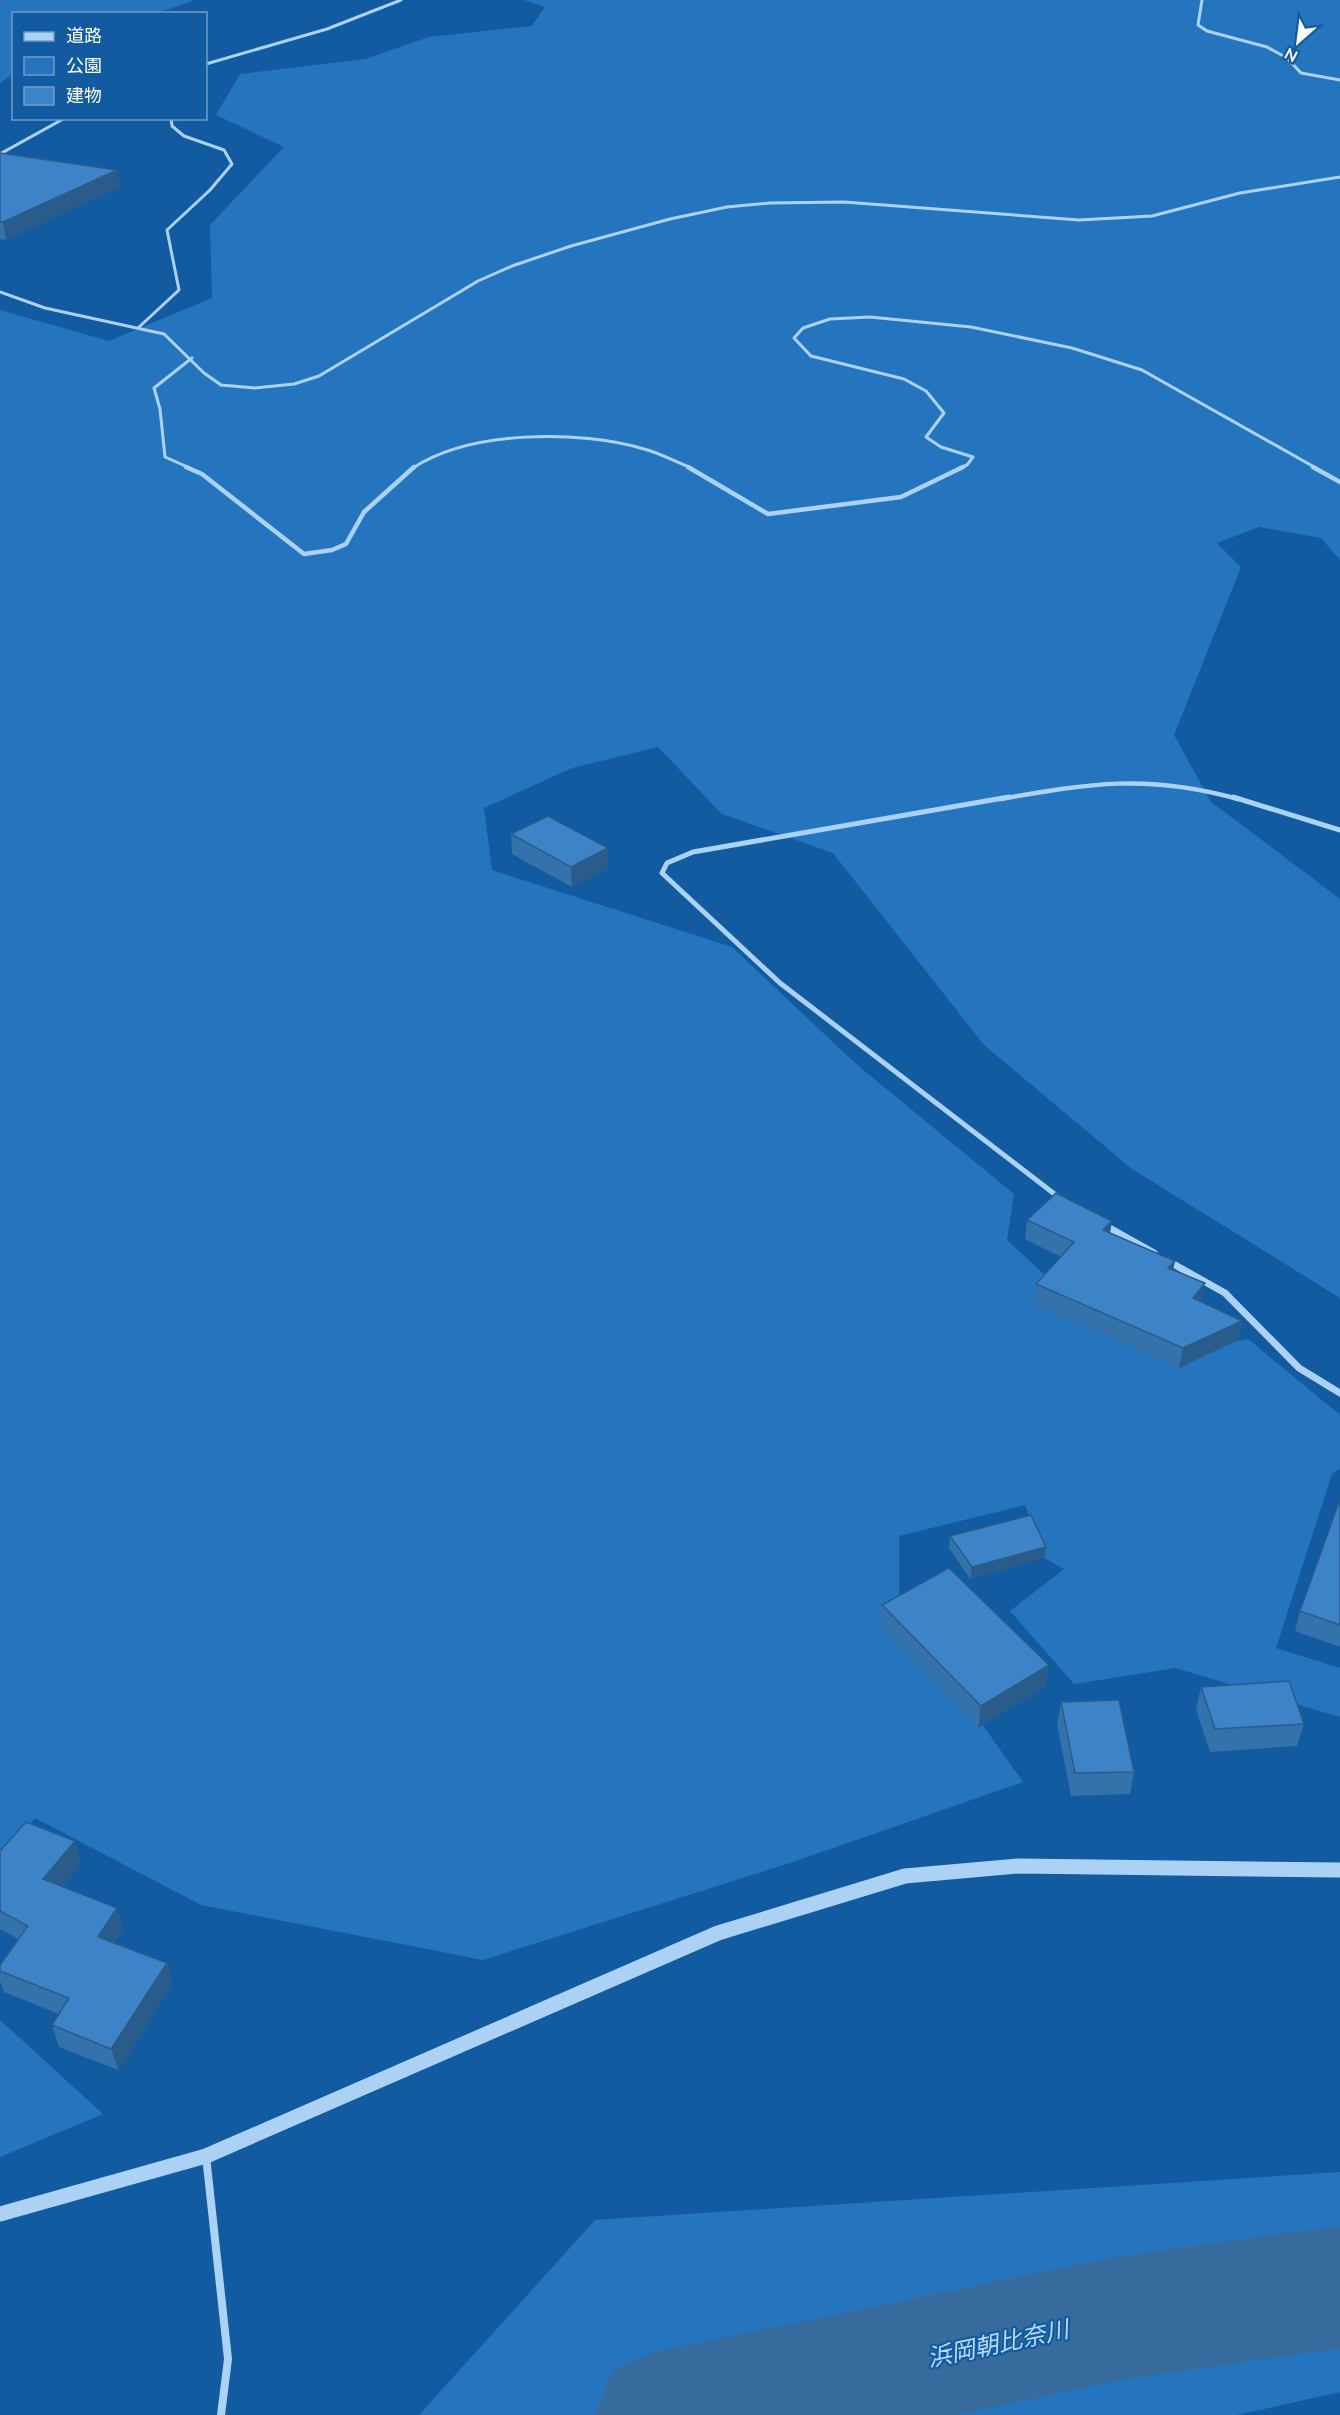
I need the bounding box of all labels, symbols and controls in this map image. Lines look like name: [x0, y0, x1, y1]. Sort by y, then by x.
legend: [12, 12, 207, 120]
north arrow: [1268, 12, 1328, 72]
text: 道路: [66, 24, 102, 48]
text: N: [1281, 42, 1302, 67]
text: 公園: [66, 54, 102, 78]
text: 建物: [66, 84, 102, 108]
water label: 浜岡朝比奈川: [924, 2313, 1075, 2375]

